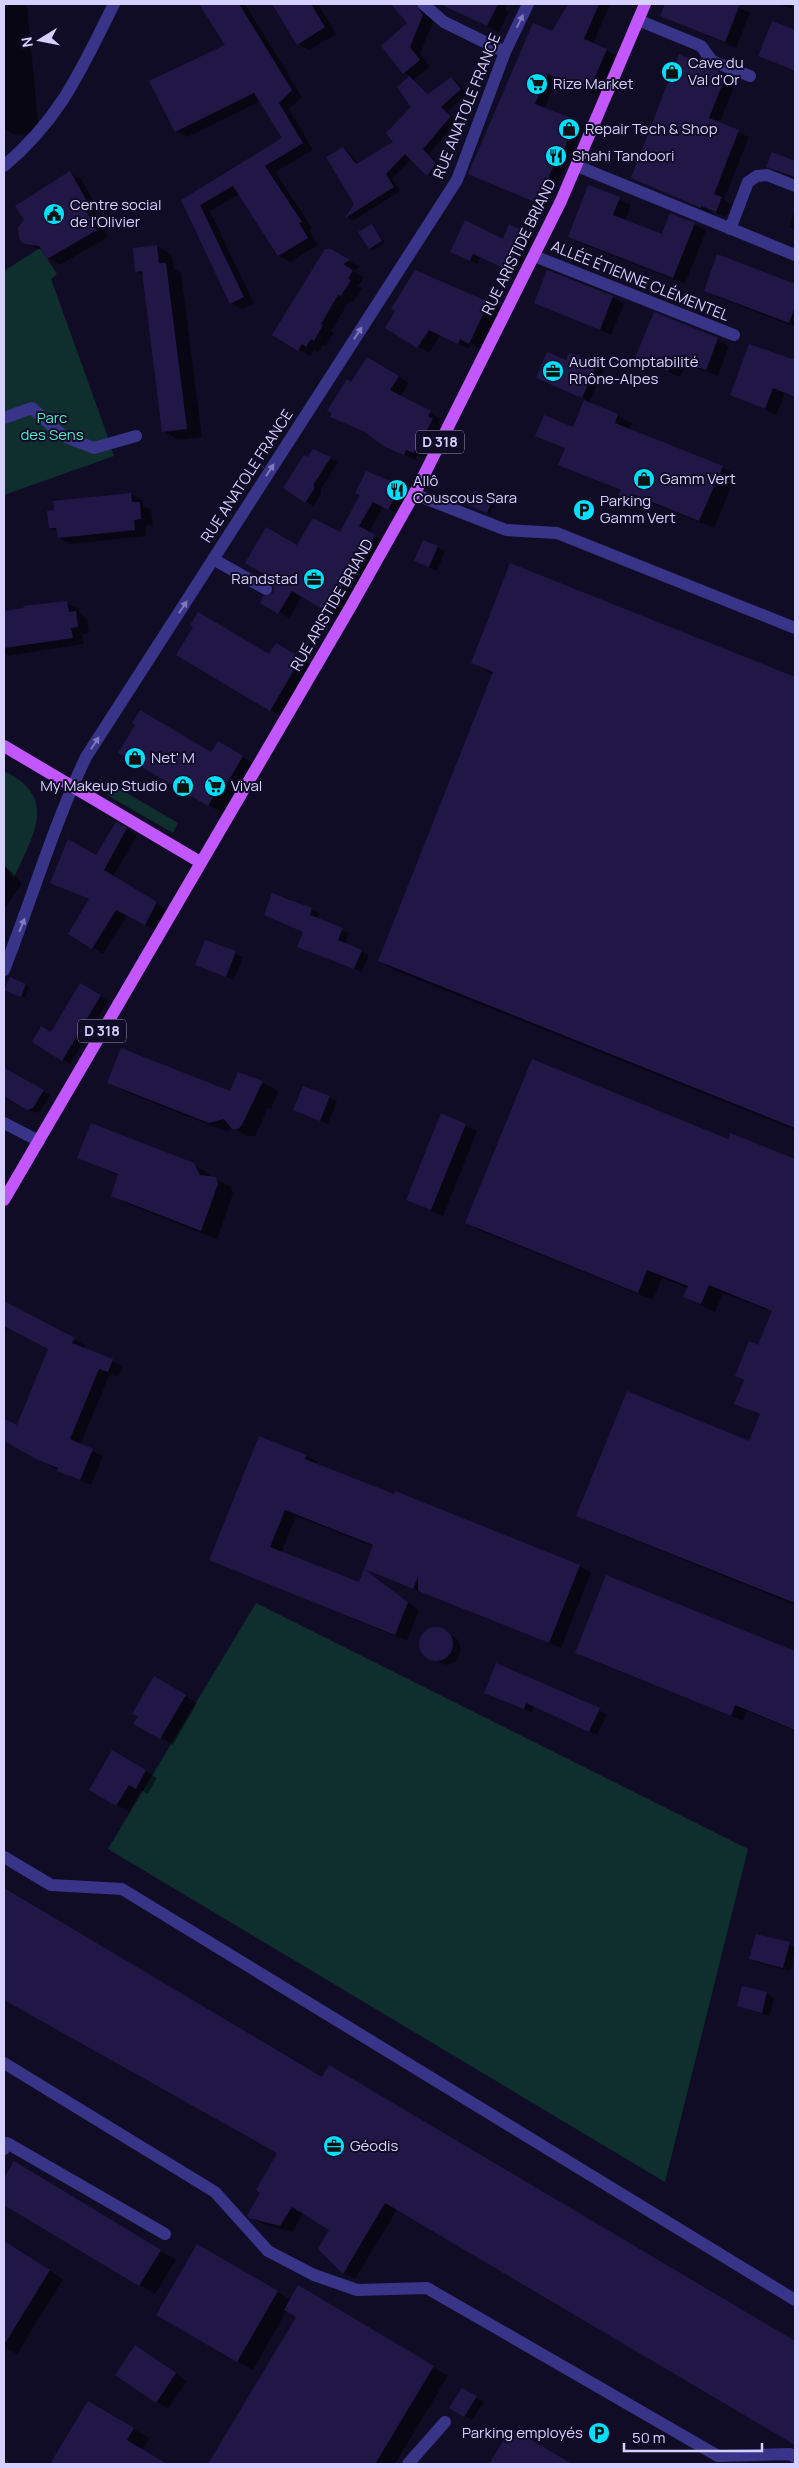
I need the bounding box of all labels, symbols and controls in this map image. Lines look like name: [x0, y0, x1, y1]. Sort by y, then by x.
one-way arrow: [516, 14, 524, 28]
north arrow: [15, 15, 65, 65]
street label: RUE ANATOLE FRANCE: [428, 30, 505, 182]
text: N: [16, 36, 37, 49]
place label: Cave du Val d'Or: [688, 52, 744, 90]
shop icon: Cave du Val d'Or: [660, 60, 684, 84]
supermarket icon: Rize Market: [525, 72, 549, 96]
place label: Rize Market: [553, 73, 633, 94]
shop icon: Repair Tech & Shop: [557, 117, 581, 141]
place label: Repair Tech & Shop: [585, 118, 718, 139]
restaurant icon: Shahi Tandoori: [544, 144, 568, 168]
place label: Shahi Tandoori: [572, 145, 675, 166]
street label: RUE ARISTIDE BRIAND: [476, 175, 561, 318]
place label: Centre social de l'Olivier: [70, 194, 161, 232]
public building icon: Centre social de l'Olivier: [42, 202, 66, 226]
street label: ALLÉE ÉTIENNE CLÉMENTEL: [548, 235, 733, 326]
one-way arrow: [353, 326, 363, 340]
place label: Audit Comptabilité Rhône-Alpes: [569, 351, 699, 389]
office icon: Audit Comptabilité Rhône-Alpes: [541, 359, 565, 383]
street label: RUE ANATOLE FRANCE: [196, 405, 298, 546]
park label: Parc des Sens: [20, 407, 84, 445]
road number: D 318: [416, 431, 464, 454]
one-way arrow: [265, 463, 275, 476]
shop icon: Gamm Vert: [632, 467, 656, 491]
place label: Gamm Vert: [660, 468, 736, 489]
place label: Allô Couscous Sara: [413, 470, 517, 508]
restaurant icon: Allô Couscous Sara: [385, 478, 409, 502]
place label: Parking Gamm Vert: [600, 490, 676, 528]
parking icon: Parking Gamm Vert: [572, 498, 596, 522]
street label: RUE ARISTIDE BRIAND: [285, 535, 378, 675]
office icon: Randstad: [302, 567, 326, 591]
place label: Randstad: [231, 568, 298, 589]
one-way arrow: [178, 600, 187, 613]
one-way arrow: [90, 737, 100, 750]
shop icon: Net' M: [123, 746, 147, 770]
place label: Net' M: [151, 747, 195, 768]
shop icon: My Makeup Studio: [171, 774, 195, 798]
supermarket icon: Vival: [203, 774, 227, 798]
place label: My Makeup Studio: [40, 775, 167, 796]
place label: Vival: [231, 775, 262, 796]
one-way arrow: [18, 917, 26, 932]
road number: D 318: [78, 1019, 126, 1042]
office icon: Géodis: [322, 2134, 346, 2158]
place label: Géodis: [350, 2135, 399, 2156]
scale bar: [624, 2420, 762, 2452]
parking icon: Parking employés: [587, 2421, 611, 2445]
place label: Parking employés: [462, 2422, 583, 2443]
text: 50 m: [632, 2427, 666, 2448]

